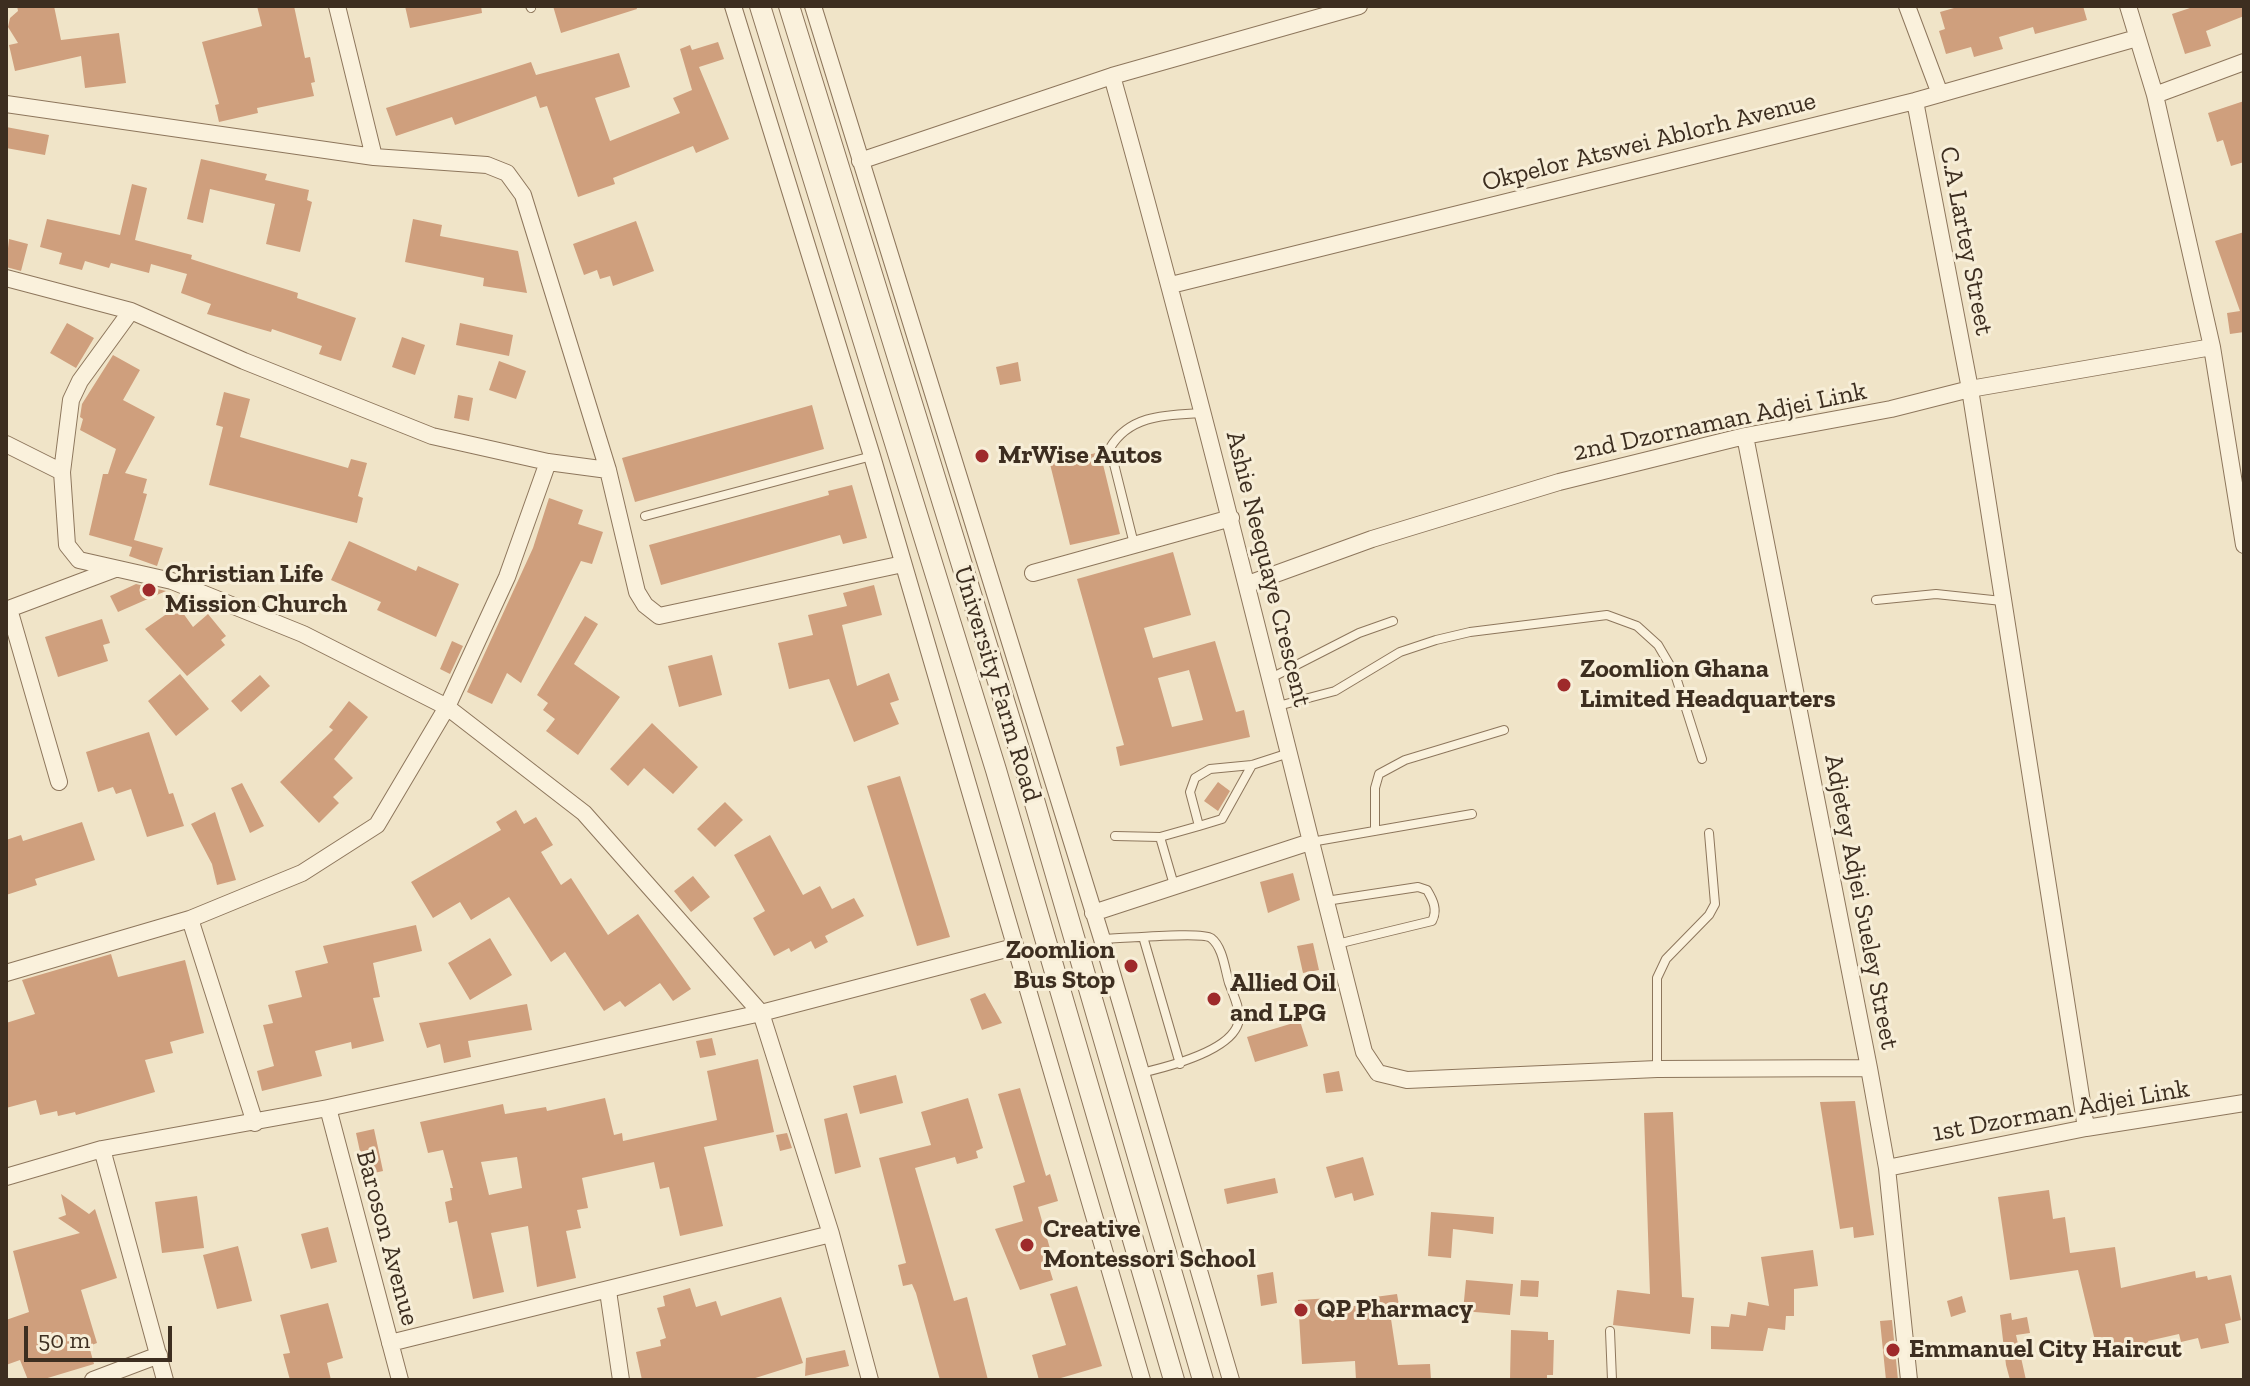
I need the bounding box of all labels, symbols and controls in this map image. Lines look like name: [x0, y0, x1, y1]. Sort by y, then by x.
street label: Okpelor Atswei Ablorh Avenue: [1479, 85, 1819, 199]
street label: C.A Lartey Street: [1932, 144, 2000, 338]
street label: 2nd Dzornaman Adjei Link: [1571, 376, 1869, 468]
street label: Ashie Neequaye Crescent: [1219, 428, 1317, 710]
place label: MrWise Autos: [998, 440, 1162, 472]
marker: MrWise Autos: [973, 447, 991, 465]
place label: Christian Life Mission Church: [165, 559, 347, 620]
street label: University Farm Road: [946, 562, 1048, 806]
marker: Christian Life Mission Church: [140, 581, 158, 599]
place label: Zoomlion Ghana Limited Headquarters: [1580, 654, 1836, 716]
marker: Zoomlion Ghana Limited Headquarters: [1555, 676, 1573, 694]
street label: Adjetey Adjei Sueley Street: [1817, 752, 1905, 1052]
place label: Zoomlion Bus Stop: [1006, 935, 1115, 996]
marker: Zoomlion Bus Stop: [1122, 957, 1140, 975]
place label: Allied Oil and LPG: [1230, 968, 1336, 1030]
marker: Allied Oil and LPG: [1205, 990, 1223, 1008]
street label: 1st Dzorman Adjei Link: [1930, 1073, 2192, 1149]
street label: Baroson Avenue: [349, 1147, 425, 1329]
place label: Creative Montessori School: [1043, 1214, 1256, 1276]
marker: Creative Montessori School: [1018, 1236, 1036, 1254]
place label: QP Pharmacy: [1317, 1294, 1473, 1326]
marker: QP Pharmacy: [1292, 1301, 1310, 1319]
scale bar: [28, 1310, 176, 1360]
text: 50 m: [38, 1325, 90, 1354]
place label: Emmanuel City Haircut: [1909, 1334, 2182, 1366]
marker: Emmanuel City Haircut: [1884, 1341, 1902, 1359]

